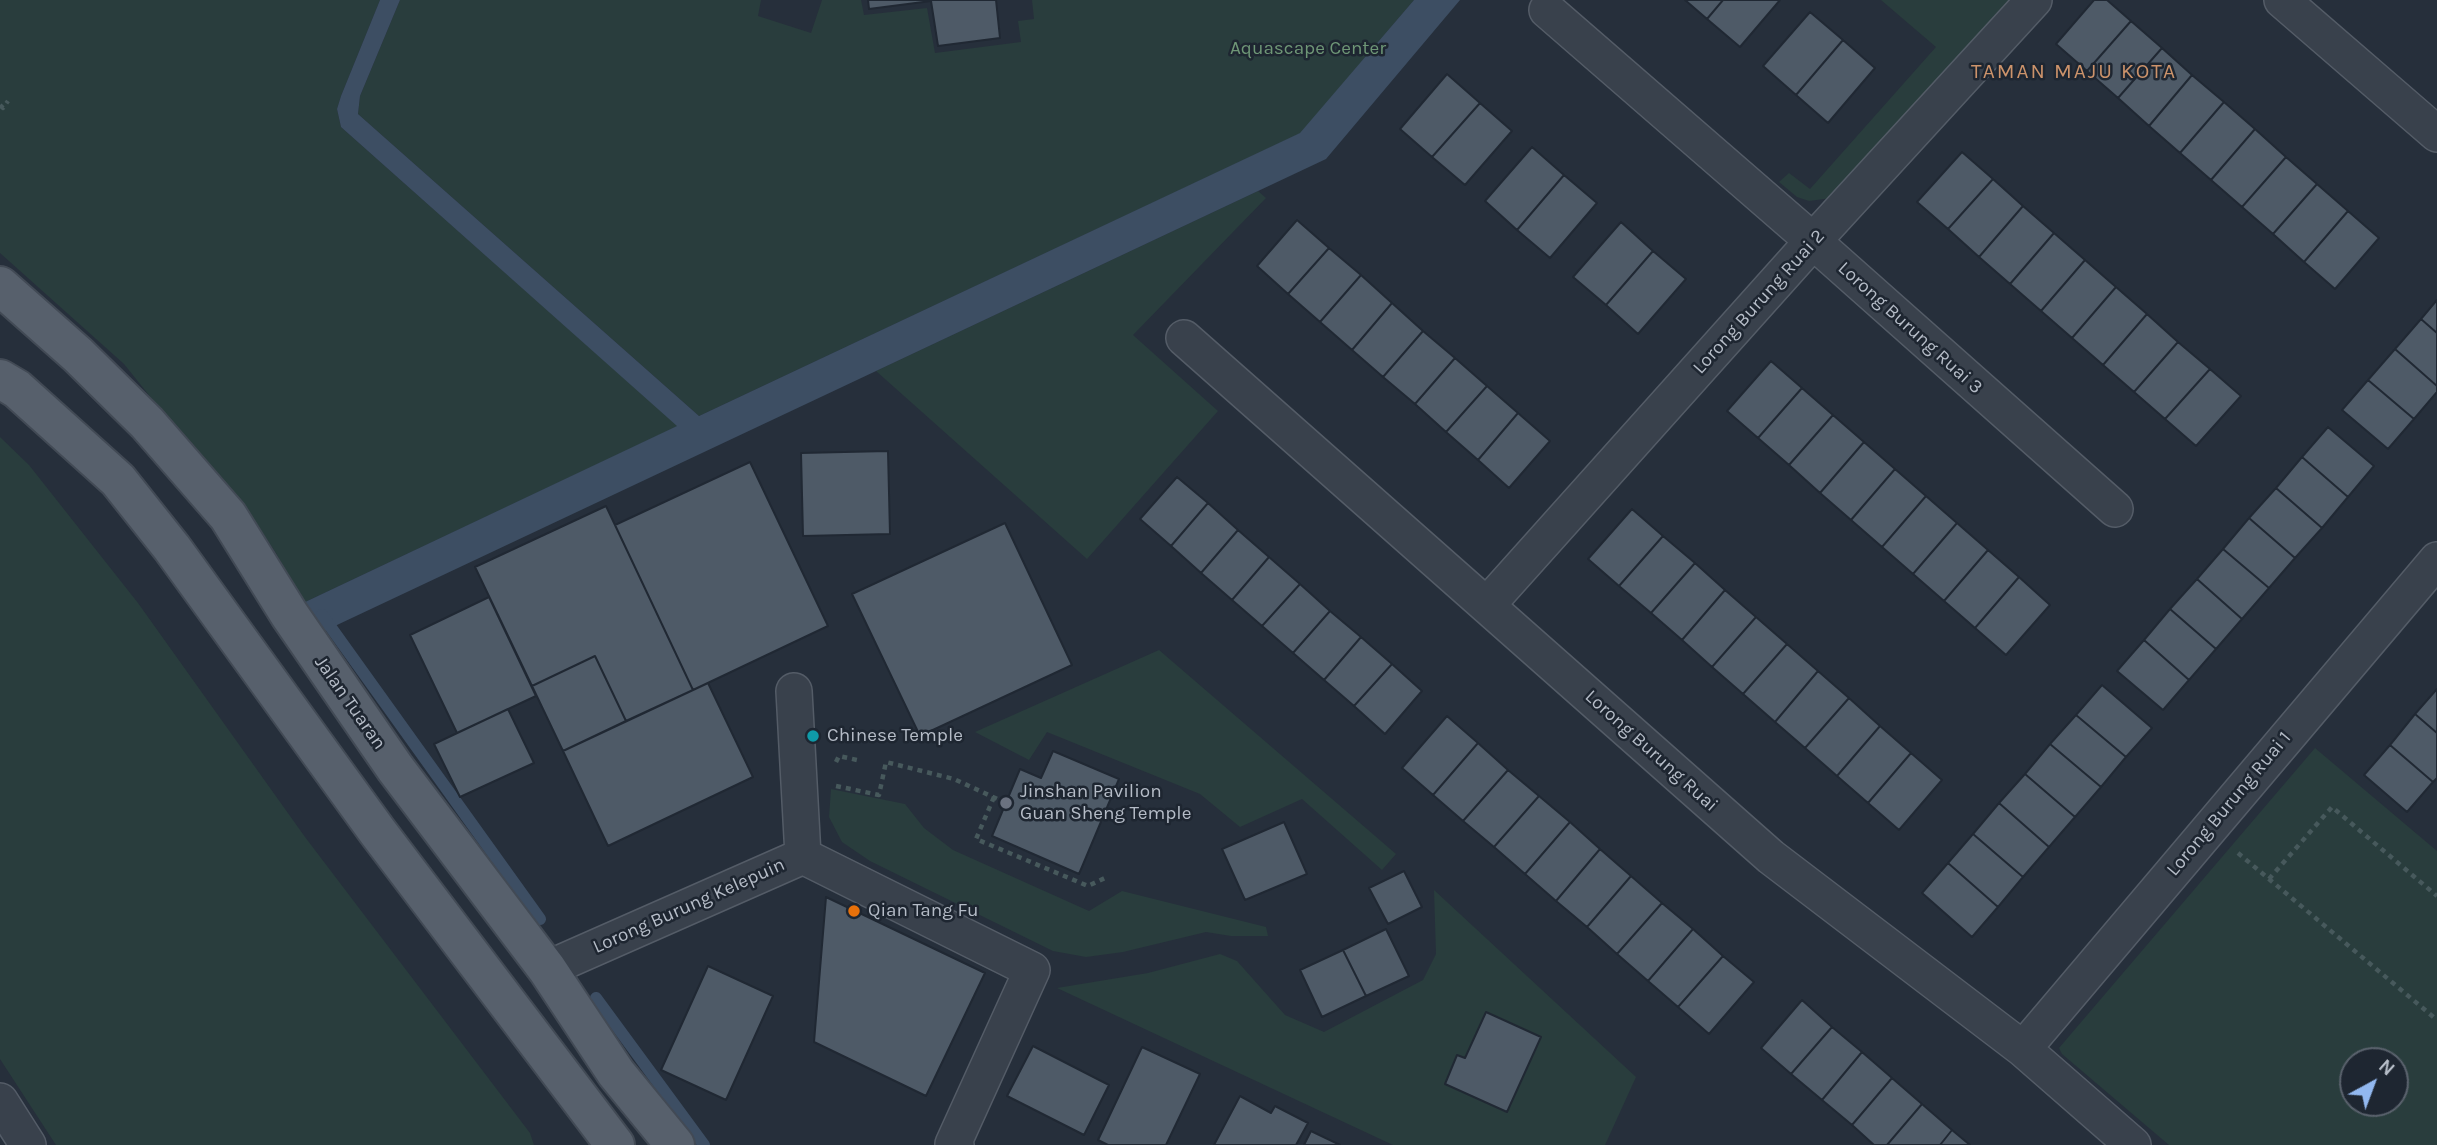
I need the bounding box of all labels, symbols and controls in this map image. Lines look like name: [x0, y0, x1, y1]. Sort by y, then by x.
park label: Aquascape Center: [1230, 38, 1386, 60]
district label: TAMAN MAJU KOTA: [1973, 59, 2175, 85]
street label: Lorong Burung Ruai 2: [1688, 225, 1830, 379]
street label: Lorong Burung Ruai 3: [1833, 257, 1987, 399]
street label: Jalan Tuaran: [309, 652, 391, 754]
street label: Lorong Burung Ruai: [1580, 685, 1722, 817]
place label: Chinese Temple: [827, 725, 963, 747]
street label: Lorong Burung Ruai 1: [2162, 727, 2296, 881]
marker: Chinese Temple: [805, 728, 821, 744]
place label: Jinshan Pavilion Guan Sheng Temple: [1020, 781, 1191, 825]
marker: Jinshan Pavilion Guan Sheng Temple: [998, 795, 1014, 811]
street label: Lorong Burung Kelepuin: [589, 853, 789, 959]
place label: Qian Tang Fu: [868, 900, 979, 922]
marker: Qian Tang Fu: [846, 903, 862, 919]
north arrow: [2339, 1047, 2409, 1117]
text: N: [2374, 1055, 2399, 1080]

